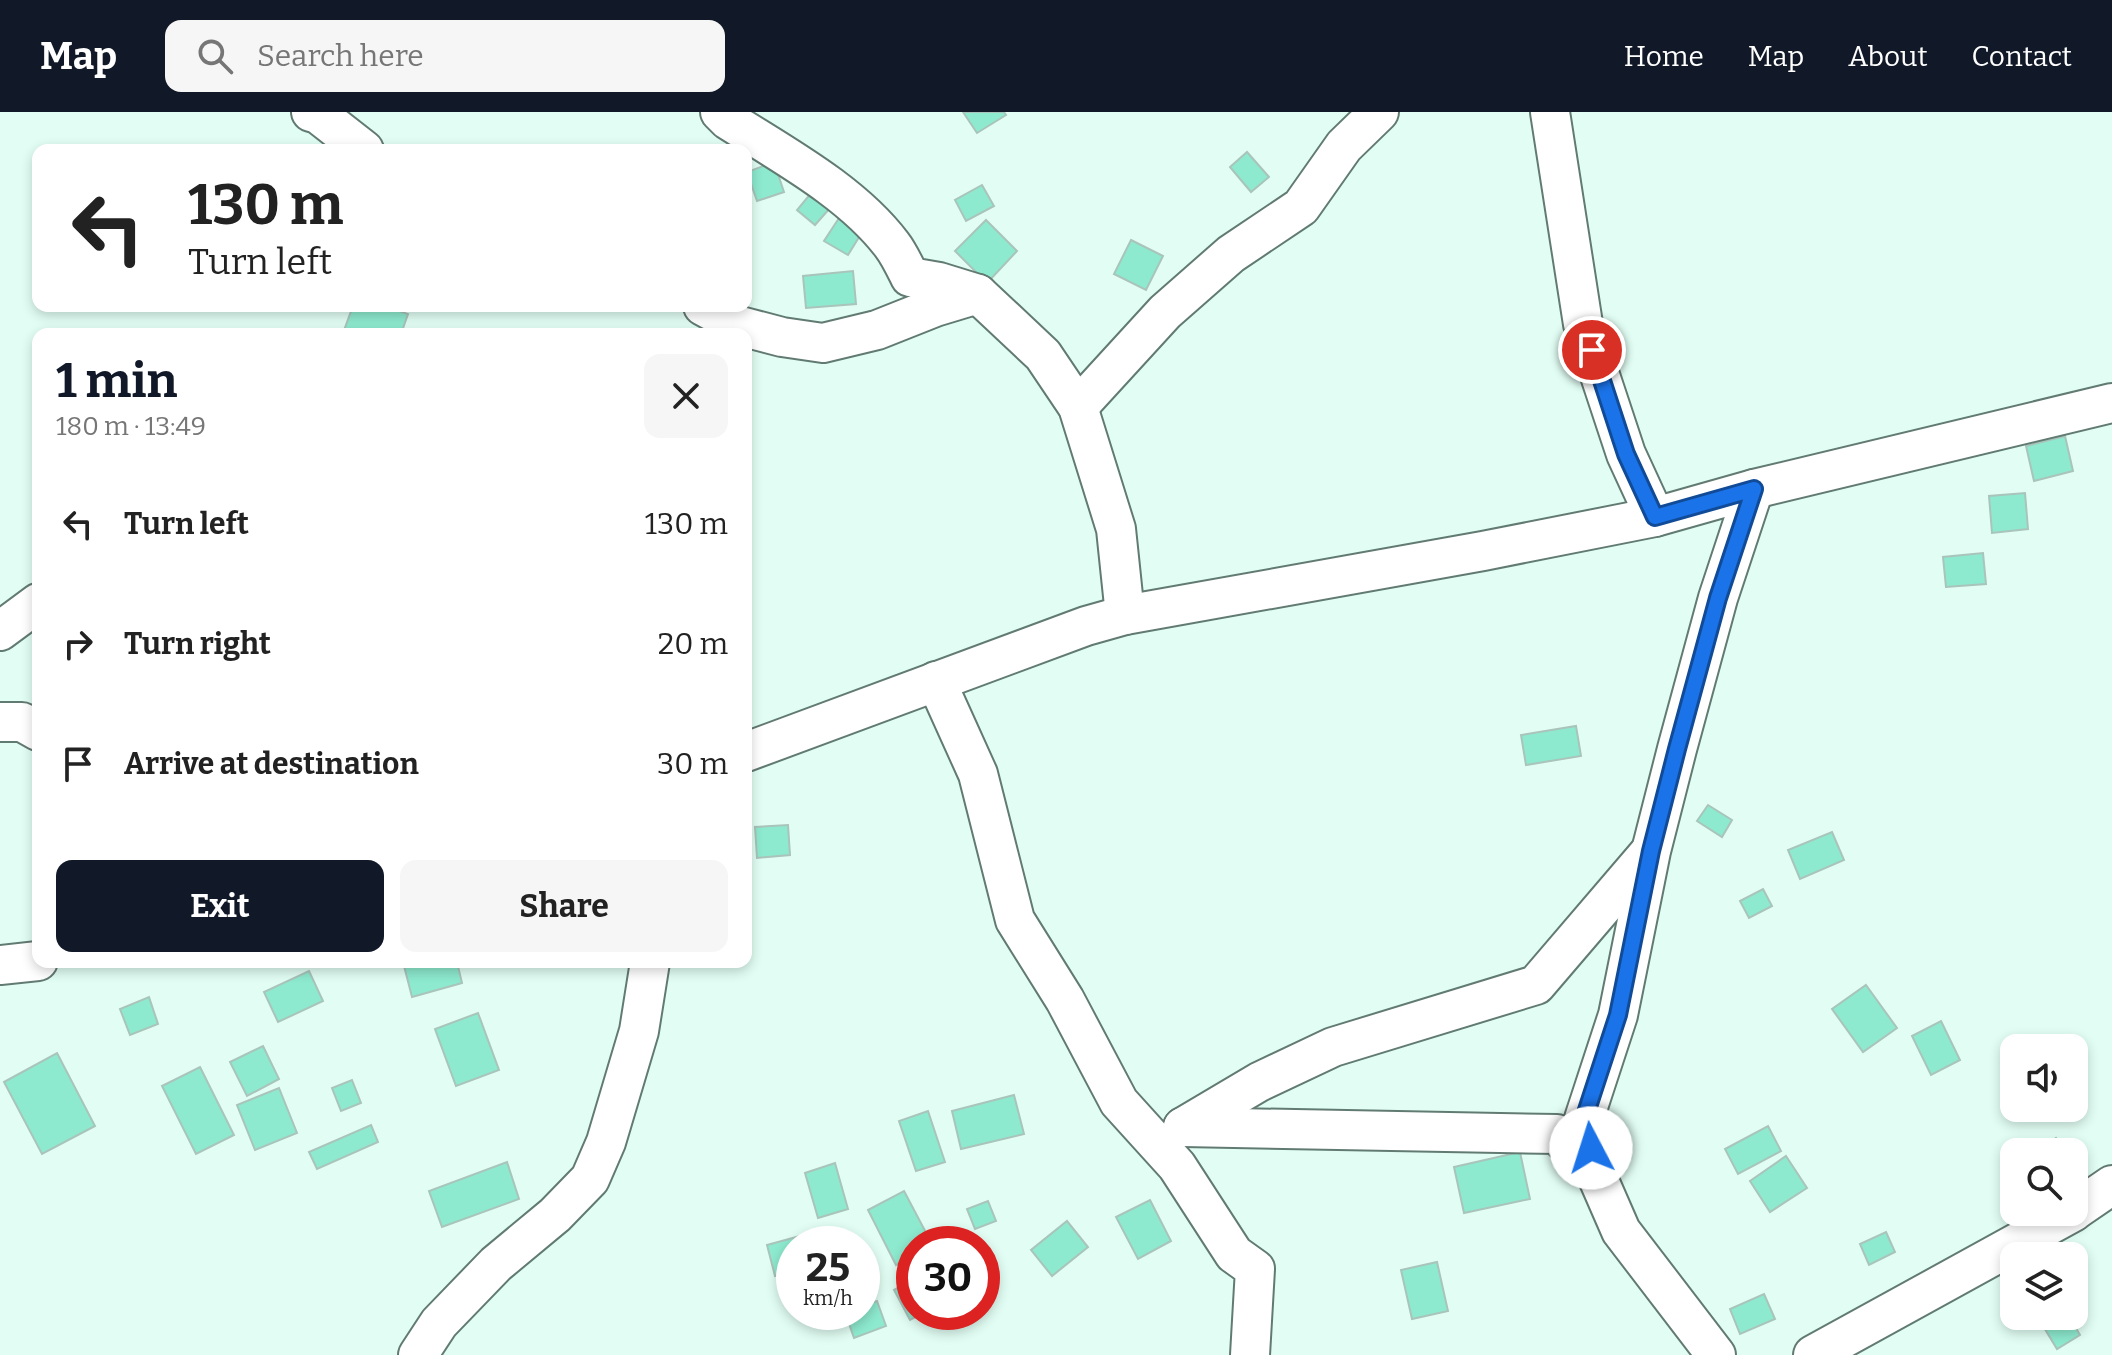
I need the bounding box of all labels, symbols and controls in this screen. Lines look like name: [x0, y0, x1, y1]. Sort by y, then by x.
search box: [165, 20, 725, 92]
text: Map: [40, 33, 117, 79]
icon: search: [193, 34, 237, 78]
text: Search here: [257, 38, 424, 74]
text: Home: [1624, 40, 1704, 73]
text: Map: [1748, 40, 1804, 73]
text: About: [1848, 40, 1928, 73]
text: Contact: [1972, 40, 2072, 73]
text: 130 m: [188, 172, 344, 239]
icon: left: [56, 176, 160, 280]
text: Turn left: [188, 240, 332, 284]
pin: [1558, 316, 1626, 384]
icon: arrive: [1570, 328, 1614, 372]
text: 1 min: [56, 352, 177, 410]
button: close: [644, 354, 728, 438]
text: 180 m · 13:49: [56, 411, 206, 442]
icon: left: [56, 502, 100, 546]
text: Turn left: [124, 506, 249, 542]
text: 130 m: [645, 506, 728, 542]
icon: right: [56, 622, 100, 666]
text: Turn right: [124, 626, 271, 662]
text: 20 m: [658, 626, 728, 662]
icon: arrive: [56, 742, 100, 786]
text: Arrive at destination: [124, 746, 419, 782]
text: 30 m: [657, 746, 728, 782]
button: Exit: [56, 860, 384, 952]
button: Share: [400, 860, 728, 952]
map controls: [2000, 1034, 2088, 1330]
button: sound: [2000, 1034, 2088, 1122]
position arrow: [1549, 1106, 1633, 1190]
button: search: [2000, 1138, 2088, 1226]
speed limit sign: 30: [896, 1226, 1000, 1330]
button: layers: [2000, 1242, 2088, 1330]
text: 25: [806, 1244, 850, 1292]
text: km/h: [803, 1286, 853, 1310]

